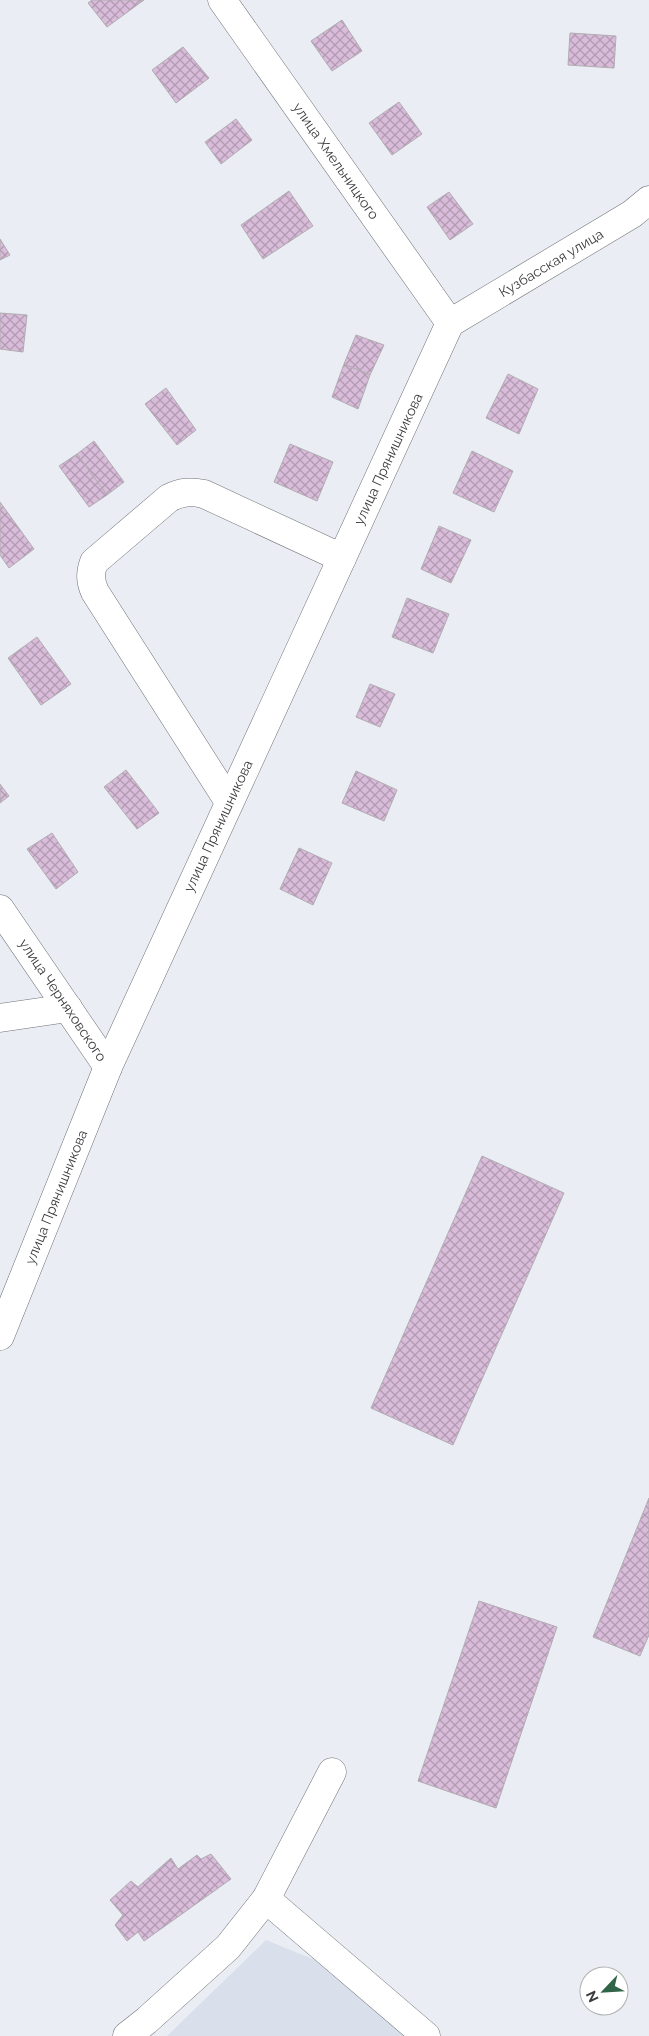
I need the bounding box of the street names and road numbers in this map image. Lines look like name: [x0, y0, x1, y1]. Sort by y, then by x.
street label: улица Хмельницкого: [290, 100, 382, 222]
street label: Кузбасская улица: [496, 226, 606, 300]
street label: улица Прянишникова: [350, 391, 426, 527]
street label: улица Прянишникова: [180, 758, 256, 894]
street label: улица Черняховского: [16, 936, 110, 1064]
street label: улица Прянишникова: [22, 1127, 90, 1267]

